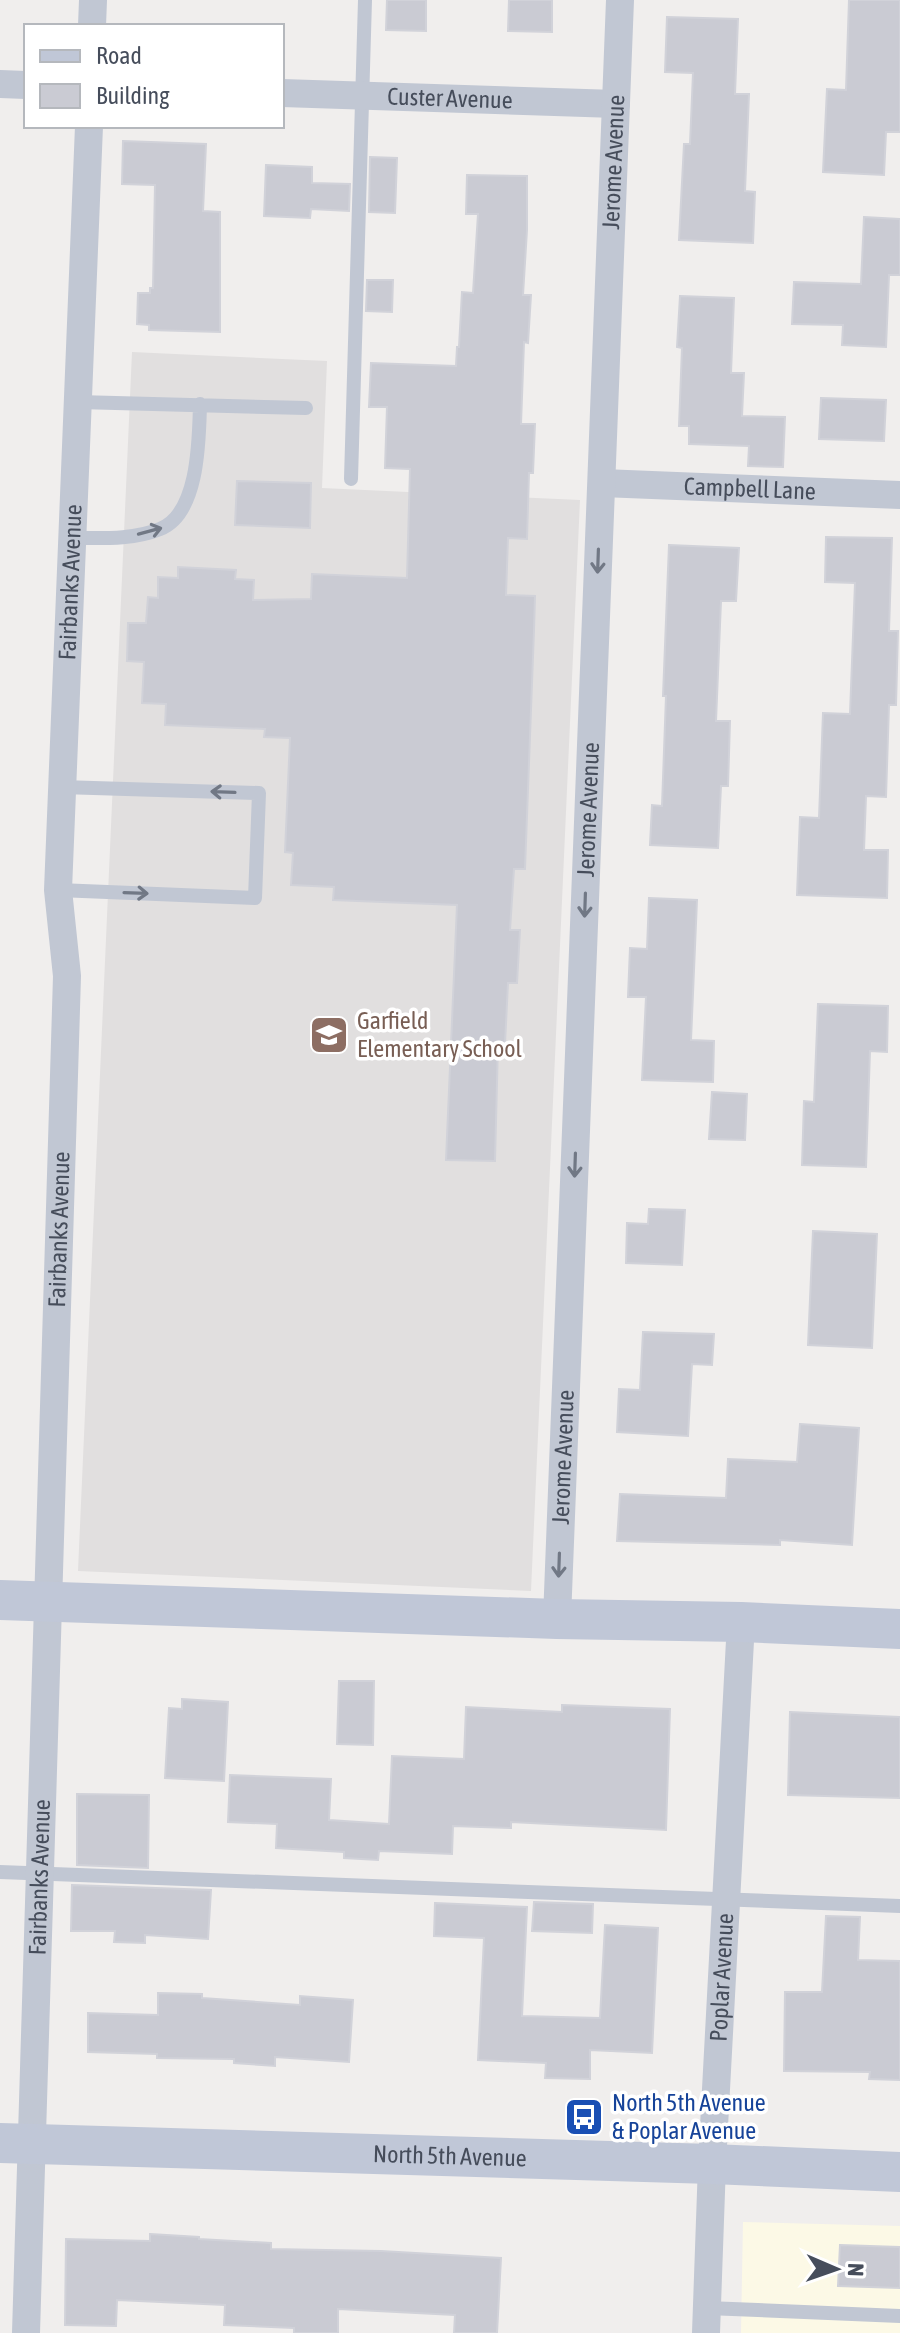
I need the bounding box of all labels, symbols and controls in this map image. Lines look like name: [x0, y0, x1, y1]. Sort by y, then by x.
legend: [24, 24, 284, 128]
text: Road: [96, 42, 142, 69]
text: Building: [96, 82, 170, 109]
street label: Custer Avenue: [387, 82, 513, 114]
street label: Jerome Avenue: [597, 94, 629, 230]
street label: Campbell Lane: [683, 472, 816, 505]
street label: Fairbanks Avenue: [53, 504, 87, 661]
one-way arrow: [137, 523, 163, 538]
one-way arrow: [591, 547, 606, 574]
street label: Jerome Avenue: [572, 742, 604, 878]
one-way arrow: [210, 785, 237, 800]
one-way arrow: [122, 886, 149, 901]
one-way arrow: [578, 891, 593, 918]
place label: Garfield Elementary School: [357, 1007, 523, 1062]
school or university icon: Garfield Elementary School: [308, 1014, 350, 1056]
street label: Fairbanks Avenue: [43, 1151, 75, 1308]
one-way arrow: [567, 1151, 582, 1178]
street label: Jerome Avenue: [547, 1389, 579, 1525]
one-way arrow: [552, 1551, 567, 1577]
street label: Fairbanks Avenue: [23, 1799, 55, 1956]
street label: Poplar Avenue: [705, 1912, 738, 2042]
place label: North 5th Avenue & Poplar Avenue: [612, 2089, 766, 2144]
bus stop icon: North 5th Avenue & Poplar Avenue: [563, 2096, 605, 2138]
street label: North 5th Avenue: [373, 2140, 527, 2172]
north arrow: [796, 2229, 876, 2309]
text: N: [843, 2263, 869, 2277]

